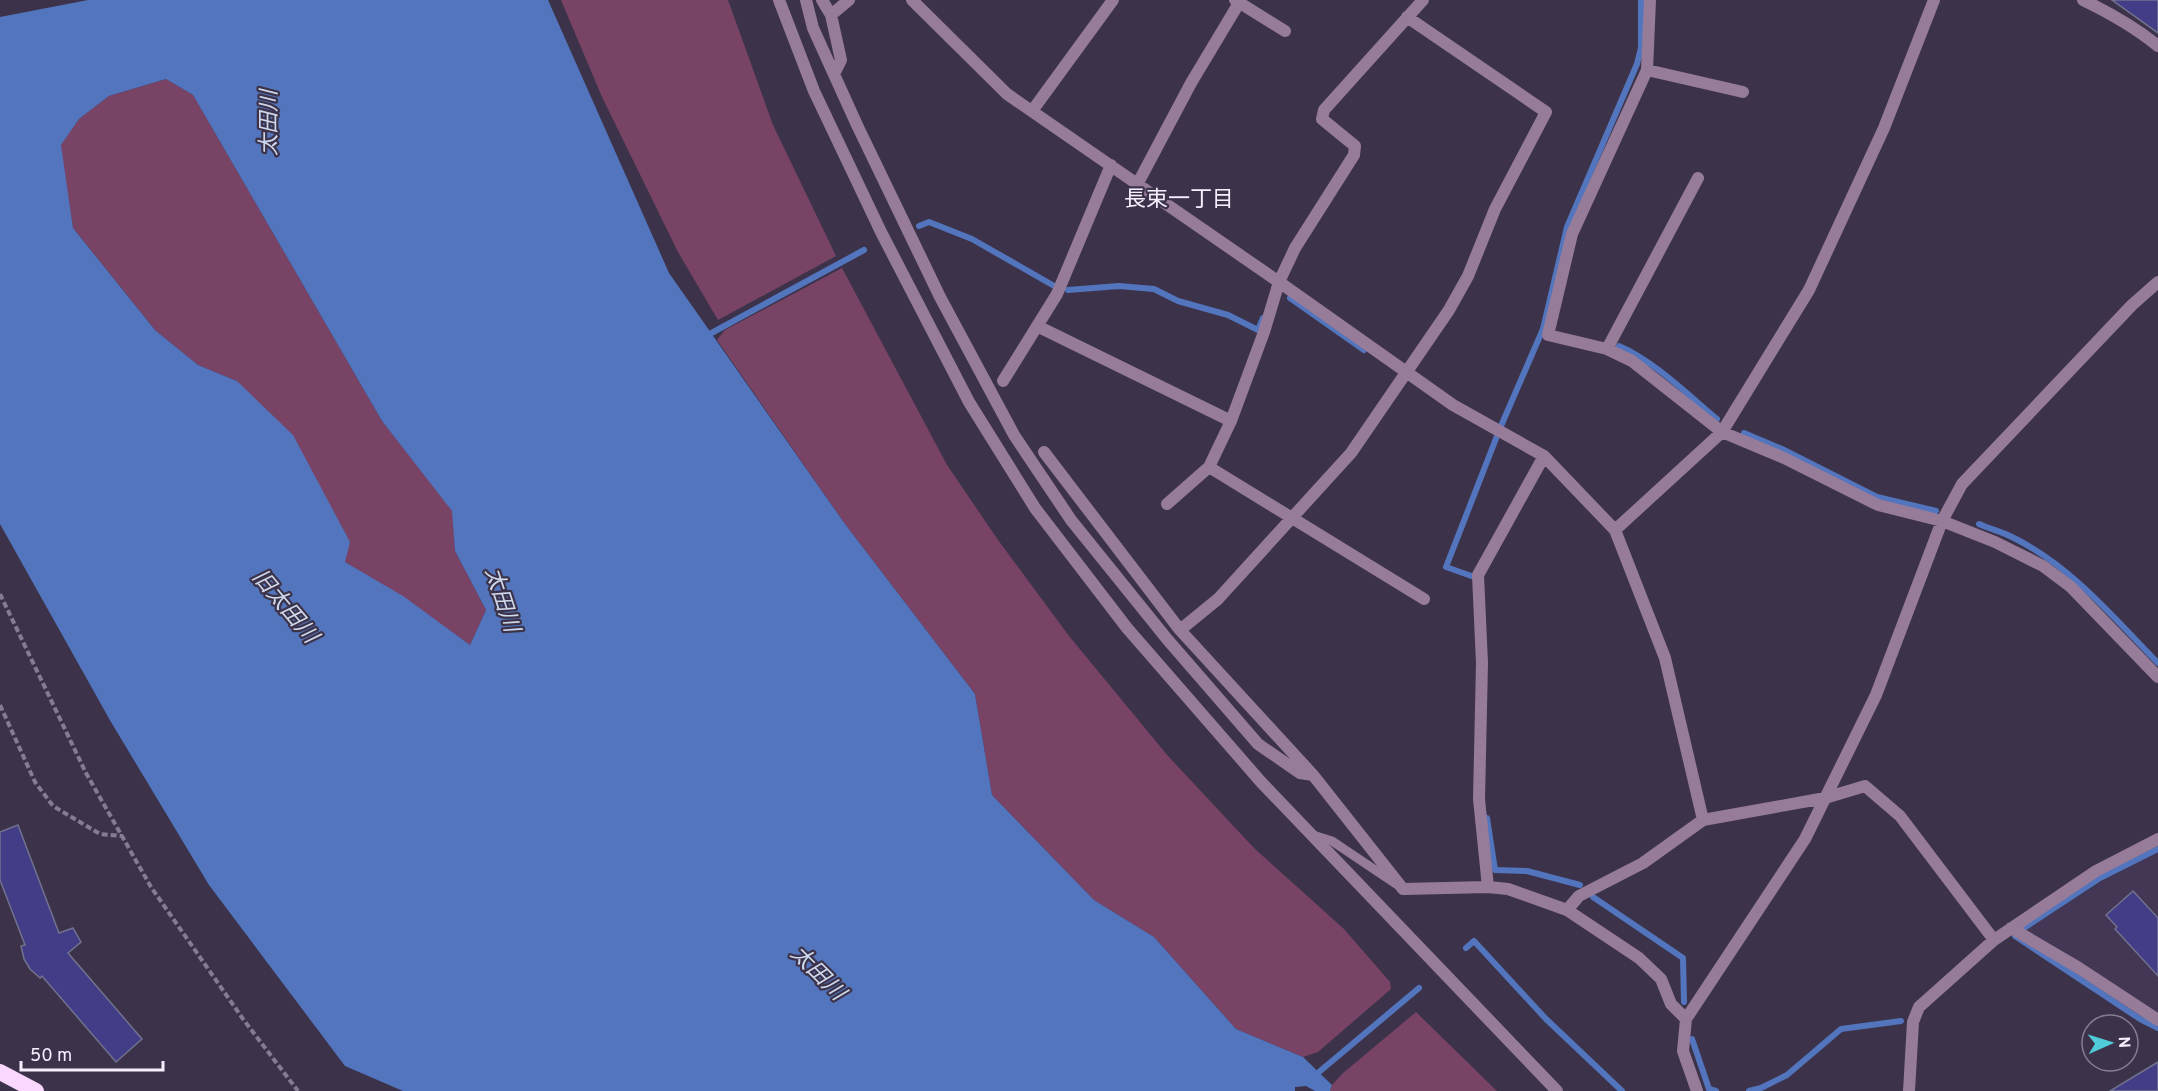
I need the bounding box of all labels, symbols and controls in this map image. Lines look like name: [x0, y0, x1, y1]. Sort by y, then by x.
water label: 太田川: [257, 88, 284, 156]
district label: 長束一丁目: [1124, 187, 1234, 214]
water label: 太田川: [478, 564, 525, 637]
water label: 旧太田川: [245, 565, 324, 651]
water label: 太田川: [784, 941, 851, 1008]
north arrow: [2080, 1013, 2140, 1073]
scale bar: [21, 1034, 164, 1072]
text: N: [2113, 1036, 2133, 1049]
text: 50 m: [30, 1045, 72, 1068]

